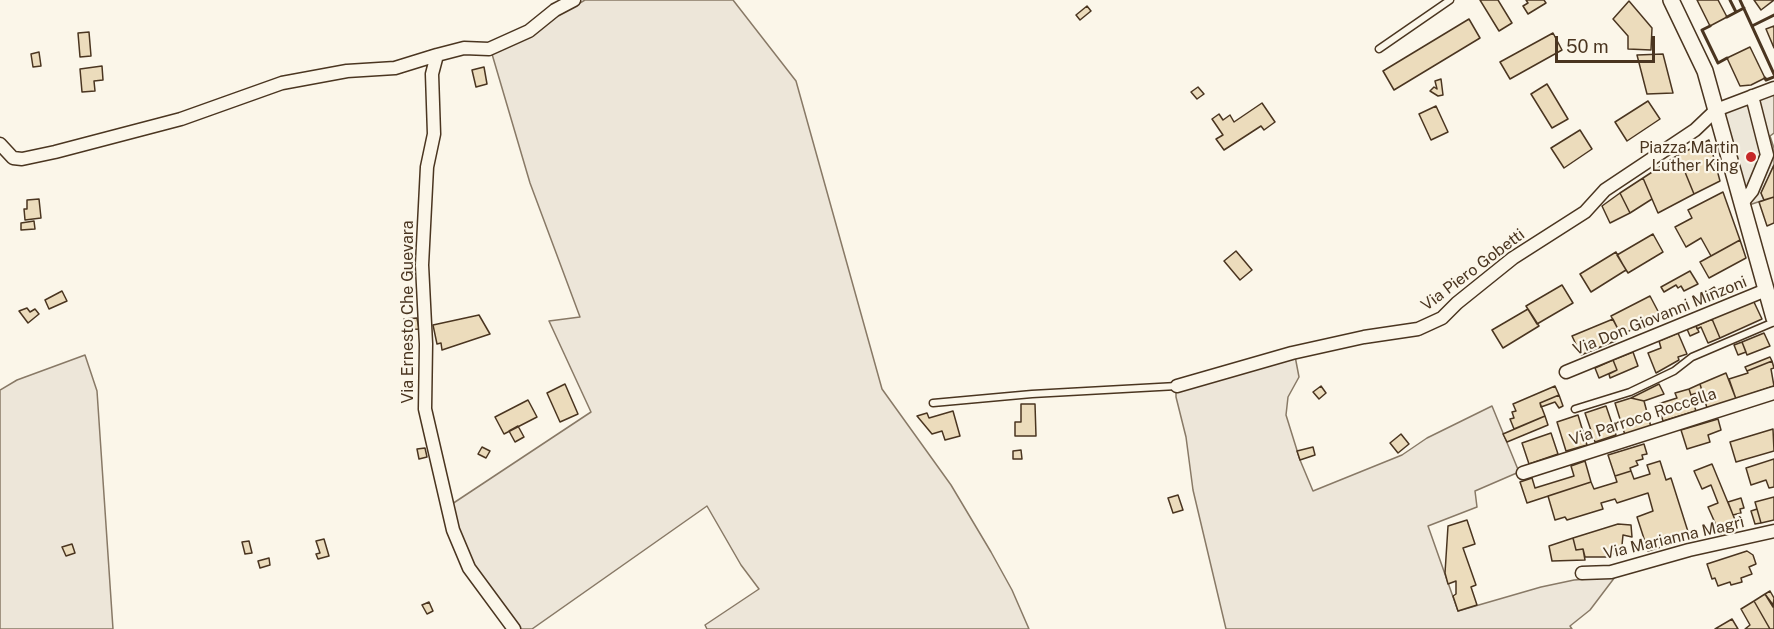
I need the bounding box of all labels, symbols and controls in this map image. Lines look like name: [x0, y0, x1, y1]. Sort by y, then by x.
scale bar: [1558, 24, 1658, 62]
text: 50 m: [1566, 36, 1609, 57]
place label: Piazza Martin Luther King: [1639, 138, 1739, 176]
marker: Piazza Martin Luther King: [1744, 150, 1758, 164]
street label: Via Ernesto Che Guevara: [398, 220, 418, 404]
street label: Via Piero Gobetti: [1418, 225, 1528, 315]
street label: Via Don Giovanni Minzoni: [1570, 272, 1750, 360]
street label: Via Parroco Roccella: [1567, 384, 1719, 450]
street label: Via Marianna Magrì: [1602, 512, 1746, 564]

